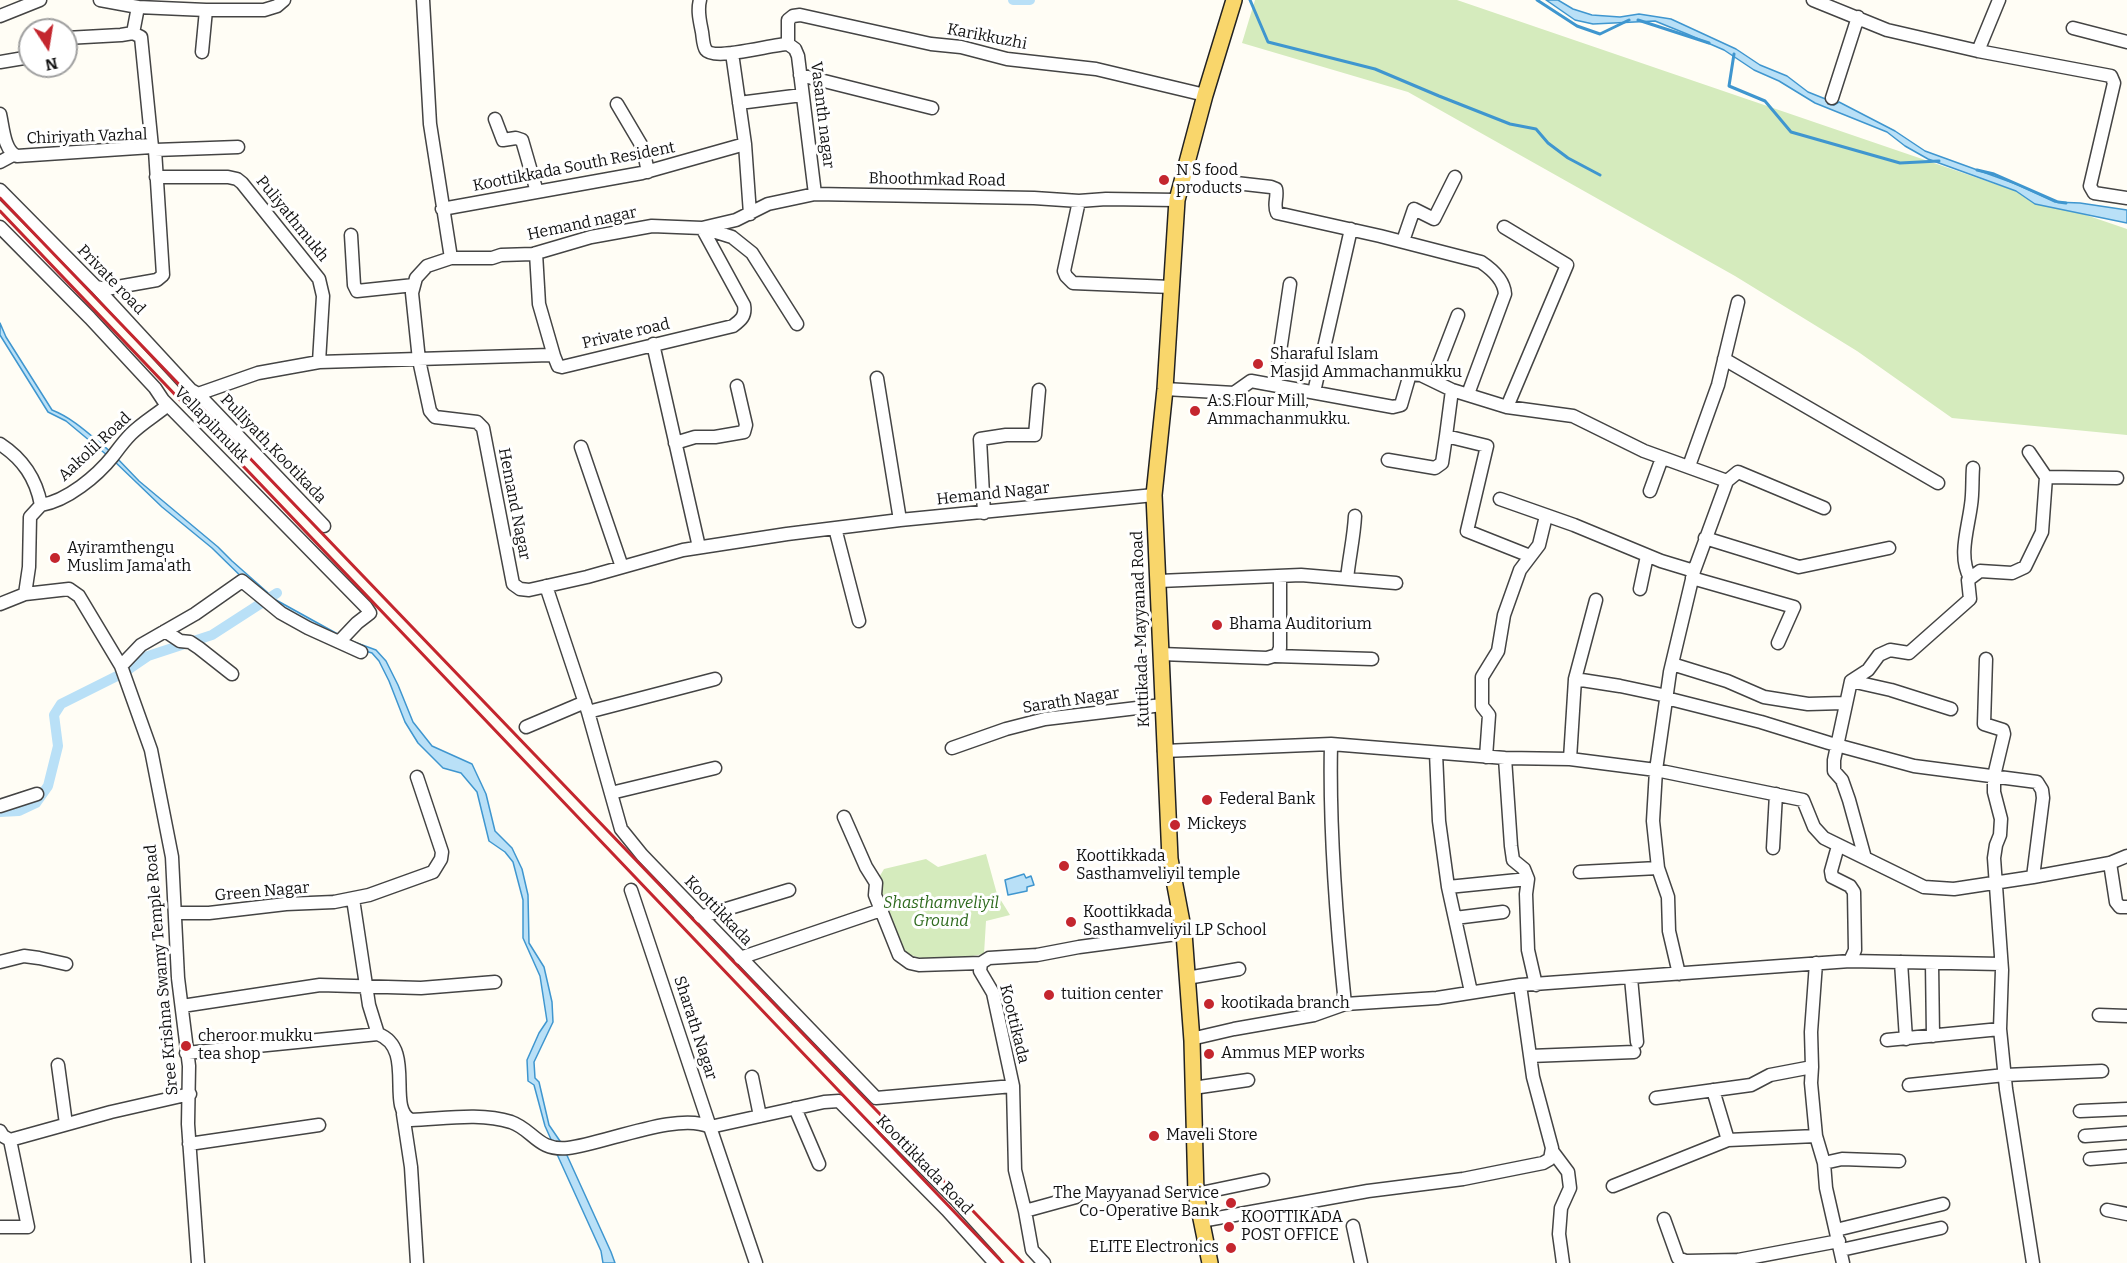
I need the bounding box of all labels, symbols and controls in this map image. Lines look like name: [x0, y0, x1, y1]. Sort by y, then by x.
north arrow: [18, 18, 78, 78]
street label: Karikkuzhi: [946, 20, 1028, 54]
text: N: [43, 54, 59, 75]
street label: Vasanth nagar: [806, 61, 838, 169]
street label: Chiriyath Vazhal: [26, 125, 148, 149]
street label: Koottikkada South Resident: [471, 138, 677, 196]
place label: N S food products: [1176, 161, 1242, 199]
street label: Bhoothmkad Road: [868, 169, 1006, 191]
street label: Puliyathmukh: [252, 172, 332, 266]
marker: N S food products: [1157, 173, 1171, 187]
street label: Hemand nagar: [525, 203, 639, 245]
street label: Private road: [73, 241, 149, 319]
street label: Private road: [580, 315, 672, 353]
place label: Sharaful Islam Masjid Ammachanmukku: [1270, 345, 1462, 383]
marker: Sharaful Islam Masjid Ammachanmukku: [1251, 357, 1265, 371]
street label: Vellapilmukk: [170, 383, 252, 467]
street label: Pulliyath,Kootikada: [216, 390, 330, 508]
place label: A.S.Flour Mill, Ammachanmukku.: [1207, 392, 1350, 430]
marker: A.S.Flour Mill, Ammachanmukku.: [1188, 404, 1202, 418]
street label: Aakolil Road: [55, 409, 135, 485]
street label: Hemand Nagar: [494, 446, 534, 562]
street label: Hemand Nagar: [935, 479, 1051, 509]
street label: Kuttikada-Mayyanad Road: [1128, 530, 1154, 728]
place label: Ayiramthengu Muslim Jama'ath: [67, 539, 191, 577]
marker: Ayiramthengu Muslim Jama'ath: [48, 551, 62, 565]
place label: Bhama Auditorium: [1229, 615, 1372, 635]
marker: Bhama Auditorium: [1210, 618, 1224, 632]
street label: Sarath Nagar: [1021, 684, 1121, 718]
place label: Federal Bank: [1219, 790, 1315, 810]
marker: Federal Bank: [1200, 793, 1214, 807]
place label: Mickeys: [1187, 815, 1247, 835]
marker: Mickeys: [1168, 818, 1182, 832]
street label: Sree Krishna Swamy Temple Road: [141, 844, 183, 1096]
place label: Koottikkada Sasthamveliyil temple: [1076, 847, 1240, 885]
marker: Koottikkada Sasthamveliyil temple: [1057, 859, 1071, 873]
street label: Koottikkada: [680, 872, 756, 950]
street label: Green Nagar: [214, 878, 310, 906]
park label: Shasthamveliyil Ground: [883, 894, 999, 932]
place label: Koottikkada Sasthamveliyil LP School: [1083, 903, 1267, 941]
marker: Koottikkada Sasthamveliyil LP School: [1064, 915, 1078, 929]
street label: Sharath Nagar: [669, 974, 721, 1082]
street label: Koottikada: [995, 982, 1033, 1066]
place label: tuition center: [1061, 985, 1163, 1005]
marker: tuition center: [1042, 988, 1056, 1002]
place label: kootikada branch: [1221, 994, 1350, 1014]
marker: kootikada branch: [1202, 997, 1216, 1011]
place label: cheroor mukku tea shop: [198, 1027, 313, 1065]
marker: cheroor mukku tea shop: [179, 1039, 193, 1053]
place label: Ammus MEP works: [1221, 1044, 1365, 1064]
marker: Ammus MEP works: [1202, 1047, 1216, 1061]
street label: Koottikkada Road: [872, 1111, 976, 1219]
place label: Maveli Store: [1166, 1126, 1257, 1146]
marker: Maveli Store: [1147, 1129, 1161, 1143]
place label: The Mayyanad Service Co-Operative Bank: [1053, 1184, 1219, 1222]
marker: The Mayyanad Service Co-Operative Bank: [1224, 1196, 1238, 1210]
place label: KOOTTIKADA POST OFFICE: [1241, 1208, 1343, 1246]
marker: KOOTTIKADA POST OFFICE: [1222, 1220, 1236, 1234]
place label: ELITE Electronics: [1089, 1238, 1219, 1258]
marker: ELITE Electronics: [1224, 1241, 1238, 1255]

